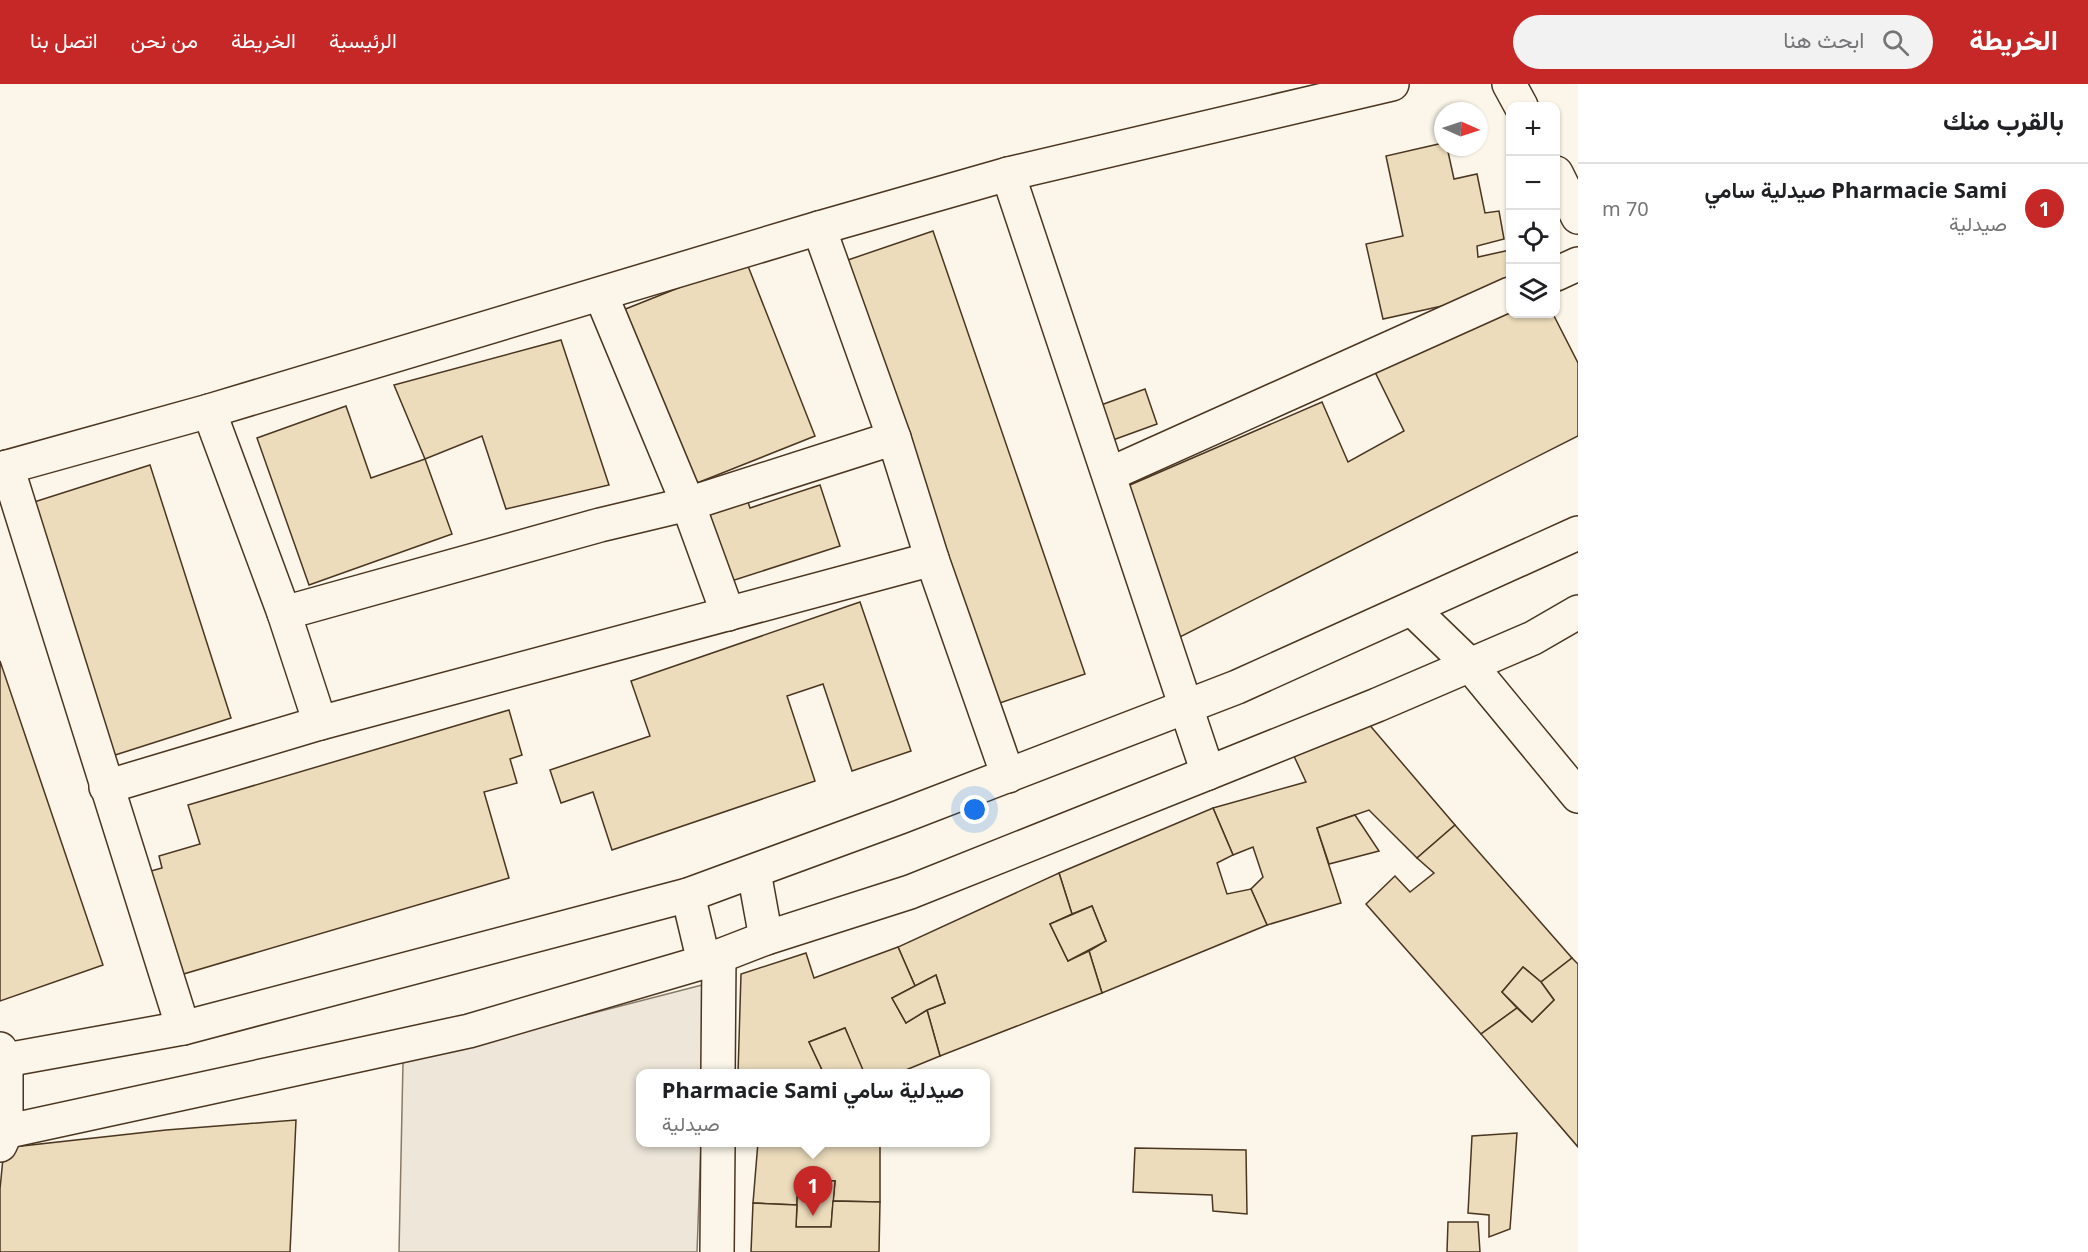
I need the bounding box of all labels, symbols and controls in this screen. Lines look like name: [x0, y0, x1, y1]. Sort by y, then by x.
search box: [1513, 15, 1933, 69]
text: الخريطة: [1969, 20, 2058, 58]
text: ابحث هنا: [1783, 24, 1864, 54]
text: اتصل بنا: [30, 26, 98, 54]
text: من نحن: [131, 26, 198, 54]
text: الخريطة: [231, 26, 296, 54]
text: الرئيسية: [329, 26, 397, 54]
icon: search: [1879, 26, 1912, 59]
north arrow: [1434, 102, 1488, 156]
map controls: [1506, 102, 1560, 318]
button: +: [1506, 102, 1560, 156]
text: بالقرب منك: [1943, 102, 2064, 138]
button: −: [1506, 156, 1560, 210]
text: Pharmacie Sami صيدلية سامي: [1705, 174, 2007, 204]
text: 70 m: [1602, 195, 1649, 222]
text: 1: [2039, 195, 2050, 222]
button: locate: [1506, 210, 1560, 264]
text: صيدلية: [1949, 210, 2007, 237]
button: layers: [1506, 264, 1560, 318]
your location: [960, 795, 989, 824]
popup: [636, 1069, 990, 1147]
text: Pharmacie Sami صيدلية سامي: [662, 1074, 964, 1104]
text: صيدلية: [662, 1110, 720, 1137]
pin: 1: [794, 1166, 832, 1216]

